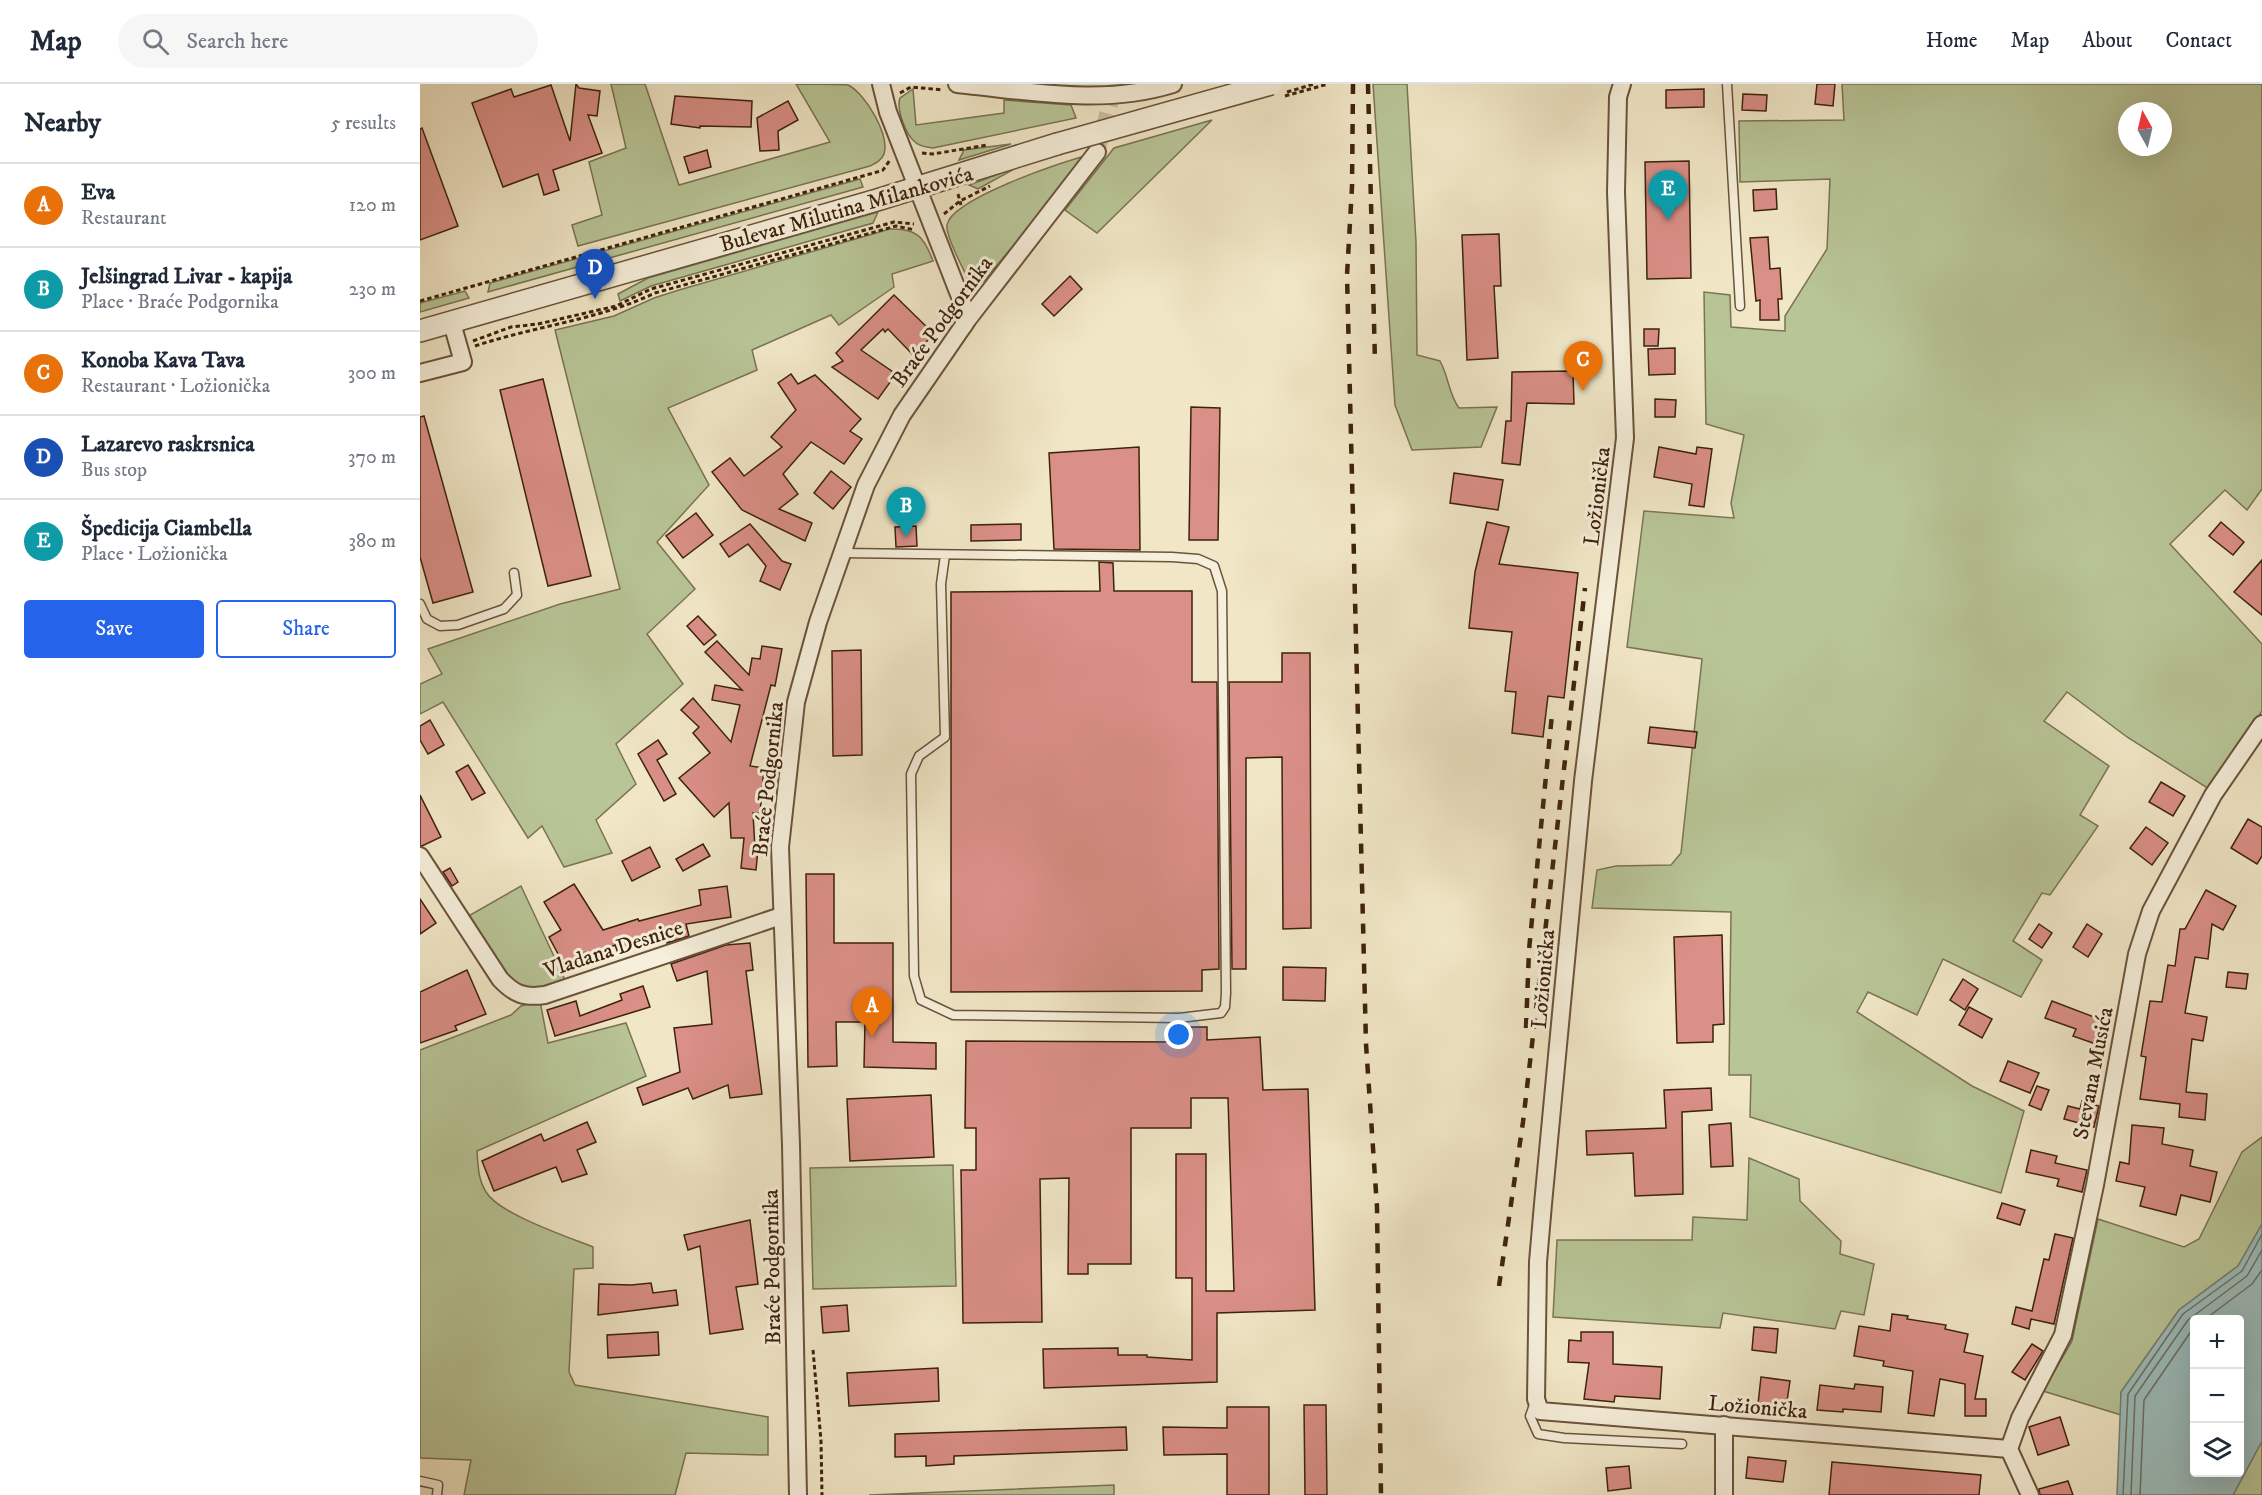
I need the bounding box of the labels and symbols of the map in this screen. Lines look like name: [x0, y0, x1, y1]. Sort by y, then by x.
north arrow: [2118, 102, 2172, 156]
street label: Bulevar Milutina Milankovića: [717, 160, 977, 259]
pin: E: [1648, 170, 1688, 220]
pin: D: [576, 250, 615, 299]
street label: Braće Podgornika: [886, 250, 999, 393]
pin: C: [1564, 342, 1602, 391]
street label: Ložionička: [1578, 445, 1617, 547]
pin: B: [886, 488, 926, 537]
street label: Braće Podgornika: [747, 700, 790, 858]
street label: Vladana Desnice: [540, 914, 686, 985]
street label: Ložionička: [1526, 928, 1561, 1030]
pin: A: [852, 988, 892, 1037]
street label: Stevana Musića: [2067, 1004, 2120, 1142]
your location: [1164, 1020, 1193, 1049]
street label: Braće Podgornika: [758, 1188, 787, 1345]
street label: Ložionička: [1707, 1390, 1809, 1425]

